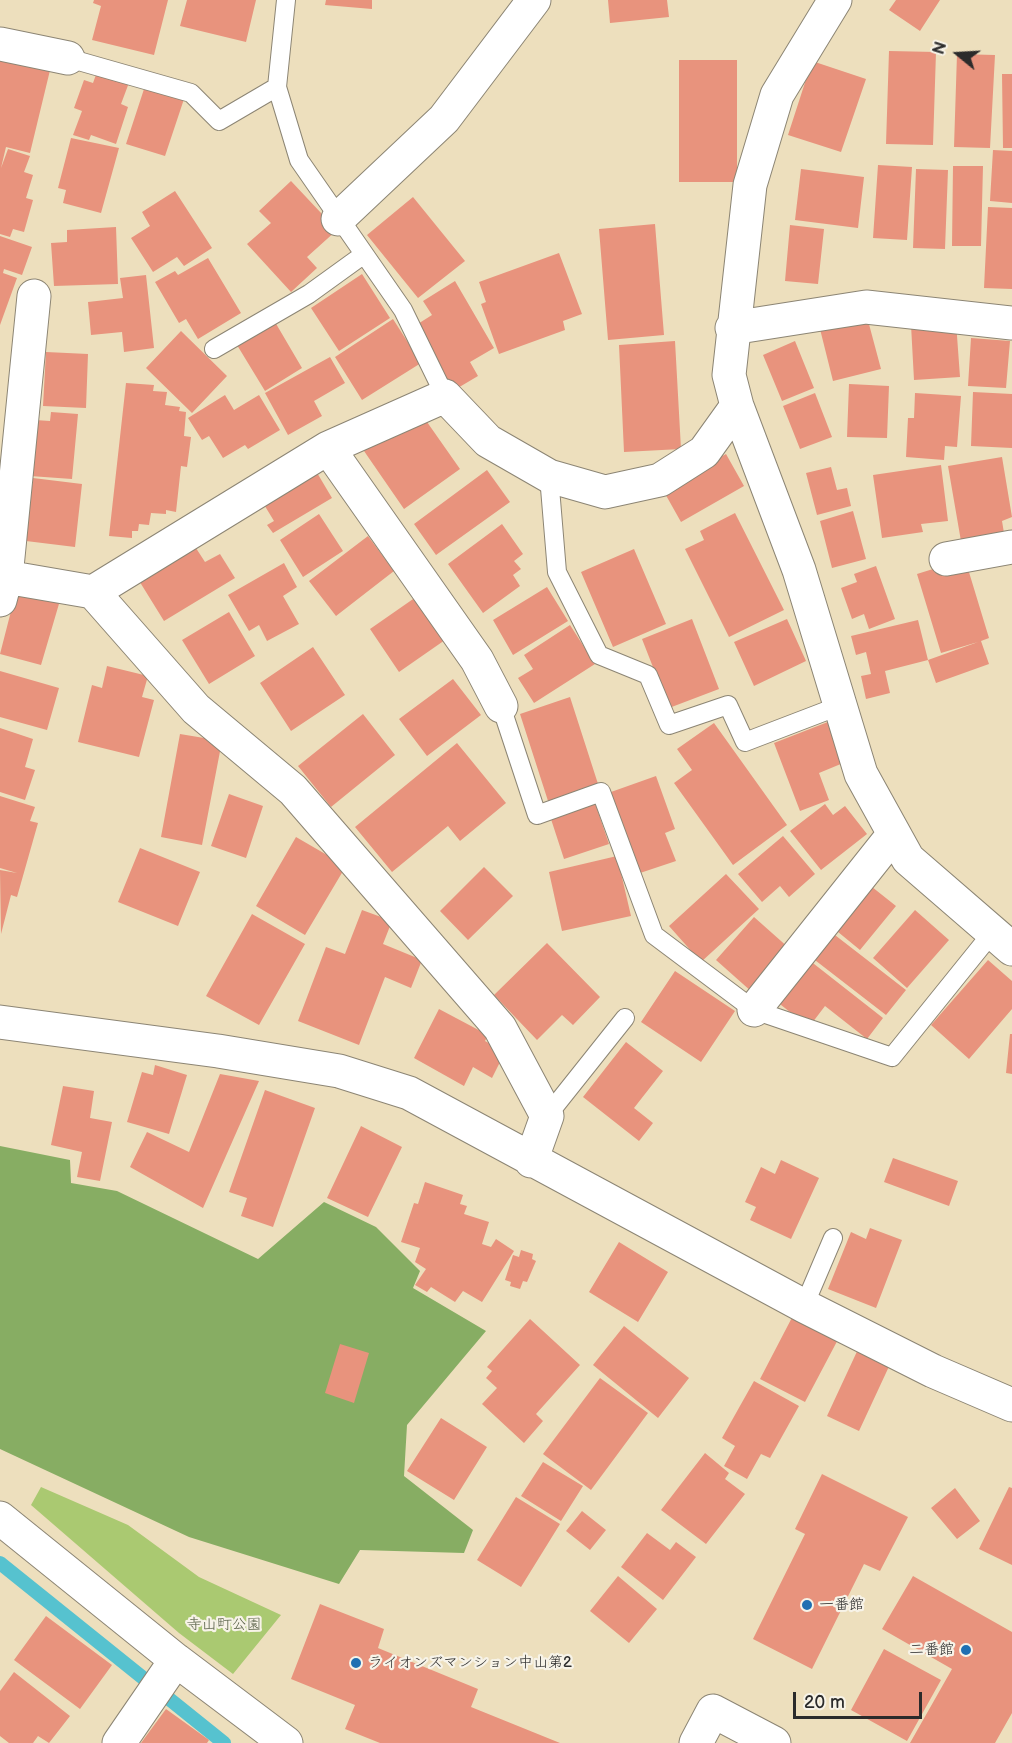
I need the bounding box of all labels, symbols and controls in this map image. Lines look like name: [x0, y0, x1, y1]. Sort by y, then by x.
north arrow: [928, 24, 988, 84]
text: N: [930, 40, 951, 57]
place label: 一番館: [819, 1596, 864, 1614]
marker: 一番館: [800, 1598, 814, 1612]
park label: 寺山町公園: [187, 1616, 261, 1634]
place label: 二番館: [909, 1641, 954, 1659]
marker: 二番館: [959, 1643, 973, 1657]
place label: ライオンズマンション中山第2: [368, 1654, 572, 1672]
marker: ライオンズマンション中山第2: [349, 1656, 363, 1670]
scale bar: [796, 1680, 925, 1718]
text: 20 m: [804, 1692, 845, 1713]

